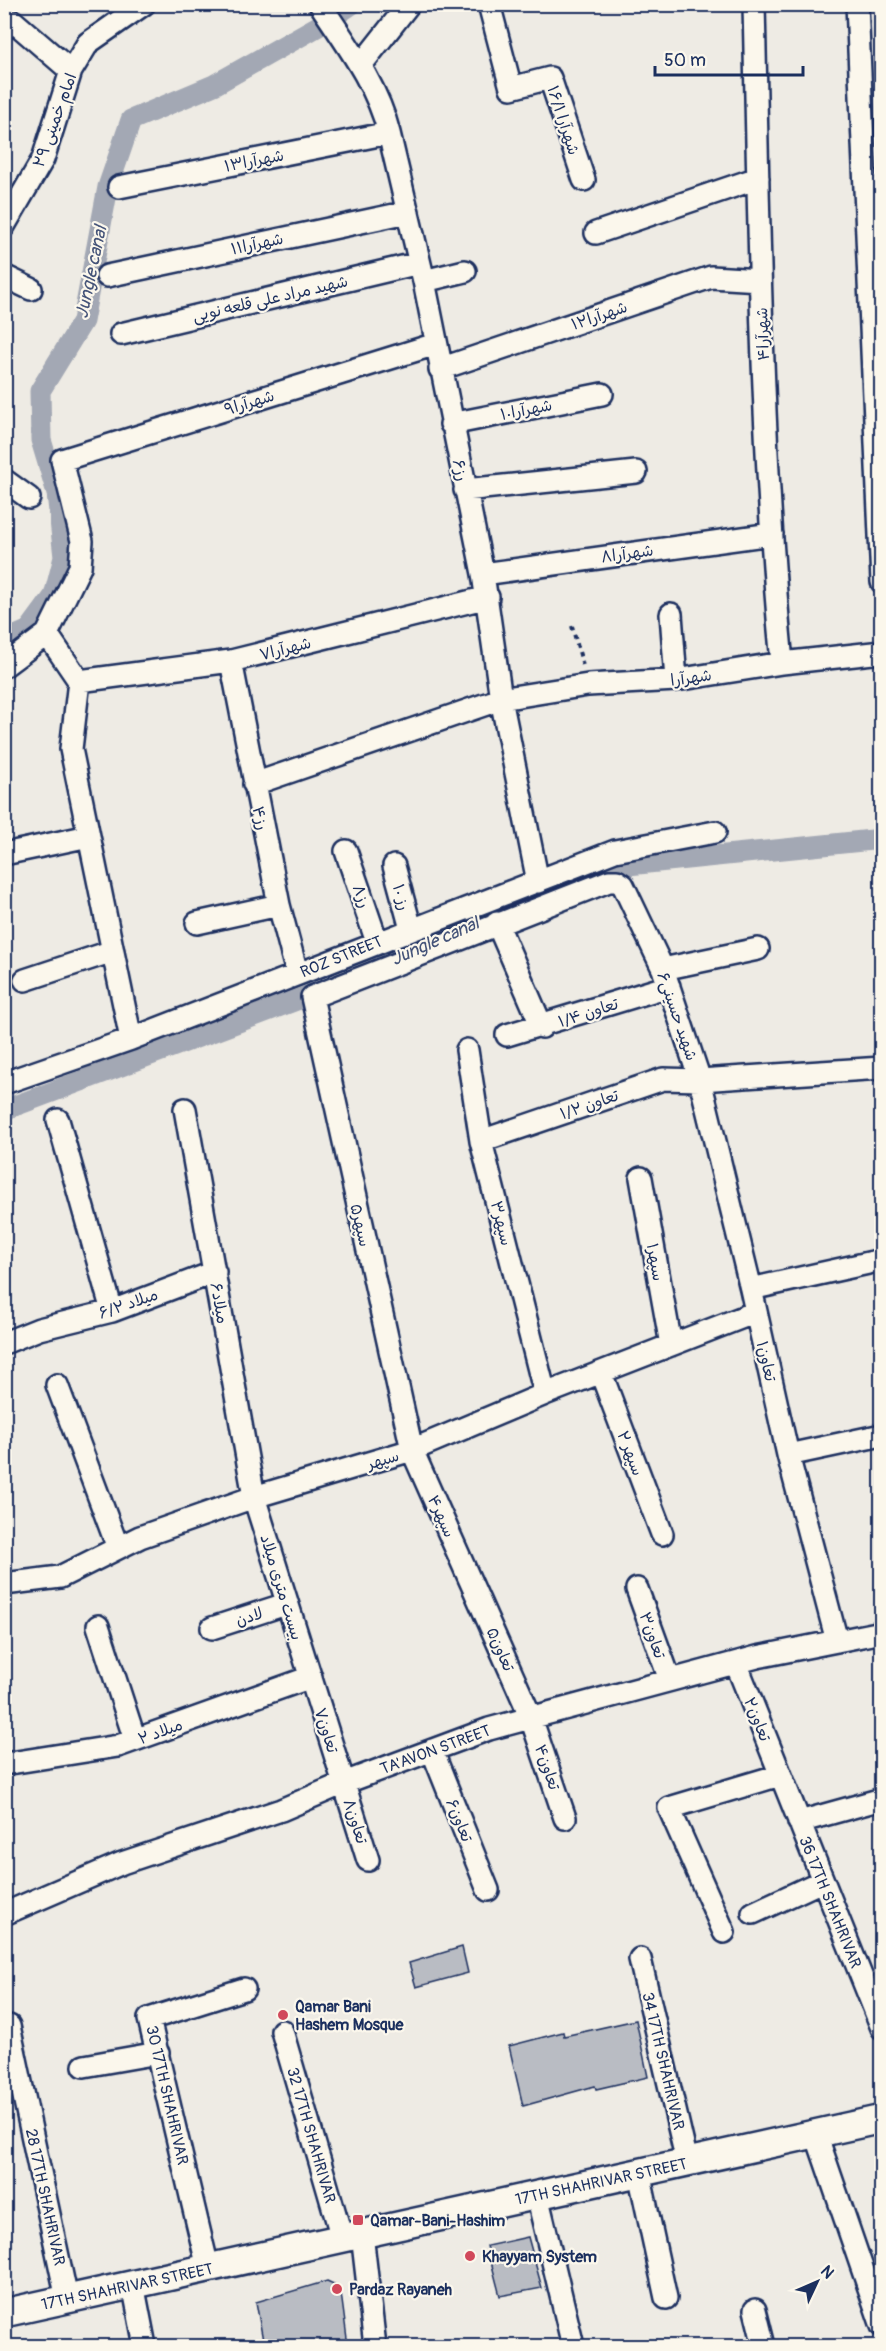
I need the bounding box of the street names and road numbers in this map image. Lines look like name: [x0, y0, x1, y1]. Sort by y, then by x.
street label: امام خمینی ۲۹: [29, 70, 83, 171]
street label: شهرآرا ۱۶/۱: [542, 83, 584, 158]
street label: شهرآرا۱۳: [223, 145, 286, 177]
street label: شهرآرا۱۱: [229, 229, 285, 259]
street label: شهید مراد علی قلعه نویی: [191, 271, 350, 327]
street label: شهرآرا۱۲: [569, 297, 630, 335]
street label: شهرآرا۴: [752, 307, 774, 361]
street label: شهرآرا۹: [222, 386, 277, 420]
street label: شهرآرا۱۰: [499, 395, 554, 425]
street label: رز۶: [448, 457, 472, 483]
street label: شهرآرا۸: [600, 540, 655, 568]
street label: شهرآرا۷: [257, 633, 313, 665]
street label: شهرآرا: [669, 665, 713, 691]
street label: رز۴: [248, 804, 272, 832]
street label: رز۸: [348, 882, 374, 911]
street label: رز ۱۰: [388, 882, 414, 913]
street label: ROZ STREET: [297, 931, 385, 982]
street label: شهید حسینی۶: [653, 969, 702, 1063]
street label: تعاون ۱/۴: [556, 994, 621, 1032]
street label: تعاون ۱/۲: [557, 1085, 622, 1124]
street label: سپهر۳: [486, 1199, 516, 1248]
street label: سپهر۵: [345, 1202, 375, 1249]
street label: سپهر۱: [642, 1242, 668, 1283]
street label: میلاد۶: [206, 1281, 232, 1325]
street label: میلاد ۶/۲: [96, 1284, 161, 1323]
street label: تعاون۱: [752, 1339, 780, 1384]
street label: سپهر ۲: [612, 1428, 648, 1479]
street label: سپهر: [363, 1446, 402, 1475]
street label: سپهر۴: [423, 1492, 459, 1541]
street label: بیست متری میلاد: [255, 1532, 307, 1643]
street label: لادن: [233, 1603, 266, 1631]
street label: تعاون۳: [634, 1609, 670, 1662]
street label: تعاون۵: [482, 1624, 519, 1675]
street label: تعاون۲: [739, 1694, 775, 1745]
street label: تعاون۷: [310, 1705, 342, 1756]
street label: میلاد ۲: [135, 1715, 185, 1749]
street label: TA'AVON STREET: [377, 1721, 493, 1779]
street label: تعاون۴: [530, 1742, 564, 1793]
street label: تعاون۸: [338, 1796, 372, 1847]
street label: تعاون۶: [441, 1796, 477, 1845]
street label: 36 17TH SHAHRIVAR: [794, 1833, 866, 1971]
street label: 34 17TH SHAHRIVAR: [637, 1990, 689, 2132]
street label: 30 17TH SHAHRIVAR: [141, 2024, 193, 2167]
street label: 32 17TH SHAHRIVAR: [282, 2065, 340, 2205]
street label: 28 17TH SHAHRIVAR: [21, 2127, 69, 2267]
street label: 17TH SHAHRIVAR STREET: [513, 2154, 689, 2210]
street label: 17TH SHAHRIVAR STREET: [39, 2259, 215, 2315]

